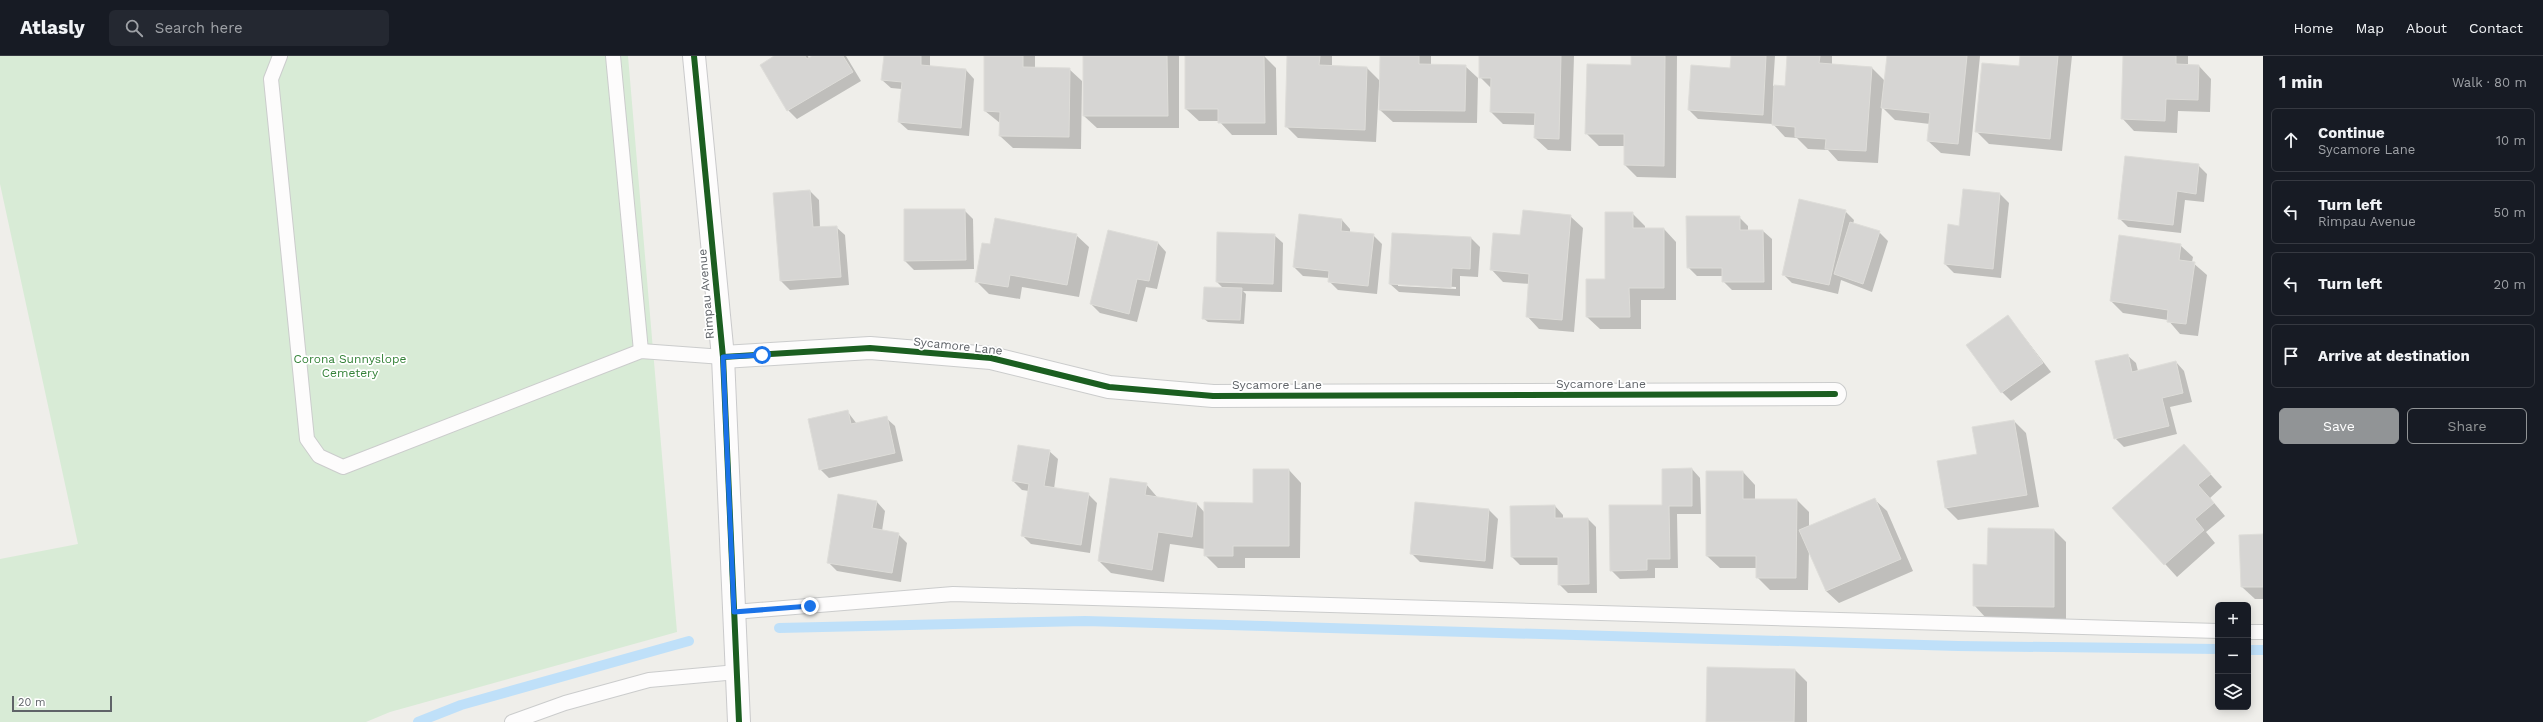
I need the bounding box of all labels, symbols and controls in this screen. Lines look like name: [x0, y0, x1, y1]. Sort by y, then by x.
search box: [109, 10, 389, 46]
text: Atlasly: [20, 16, 85, 39]
icon: search: [123, 17, 145, 39]
text: Search here: [155, 19, 243, 37]
text: Home: [2293, 20, 2333, 36]
text: Map: [2355, 20, 2384, 36]
text: About: [2406, 20, 2447, 36]
text: Contact: [2469, 20, 2523, 36]
text: 1 min: [2279, 72, 2323, 92]
text: Walk · 80 m: [2452, 75, 2527, 90]
text: Continue: [2318, 124, 2385, 142]
icon: ahead: [2280, 129, 2302, 151]
text: 10 m: [2496, 133, 2526, 148]
text: Sycamore Lane: [2318, 142, 2415, 157]
text: Turn left: [2318, 196, 2382, 214]
icon: left: [2280, 201, 2302, 223]
text: 50 m: [2494, 205, 2526, 220]
text: Rimpau Avenue: [2318, 214, 2416, 229]
street label: Rimpau Avenue: [695, 248, 717, 340]
icon: left: [2280, 273, 2302, 295]
text: Turn left: [2318, 275, 2382, 293]
text: 20 m: [2494, 277, 2526, 292]
street label: Sycamore Lane: [913, 334, 1003, 358]
icon: arrive: [2280, 345, 2302, 367]
route start: [753, 346, 771, 364]
text: Arrive at destination: [2318, 347, 2470, 365]
park label: Corona Sunnyslope Cemetery: [294, 352, 406, 380]
street label: Sycamore Lane: [1556, 377, 1646, 391]
street label: Sycamore Lane: [1232, 378, 1322, 392]
button: Save: [2279, 408, 2399, 444]
button: Share: [2407, 408, 2527, 444]
route end: [801, 597, 819, 615]
map controls: [2215, 602, 2251, 710]
button: +: [2215, 602, 2251, 638]
button: −: [2215, 638, 2251, 674]
button: layers: [2215, 674, 2251, 710]
scale bar: [12, 694, 112, 713]
text: 20 m: [18, 696, 46, 709]

